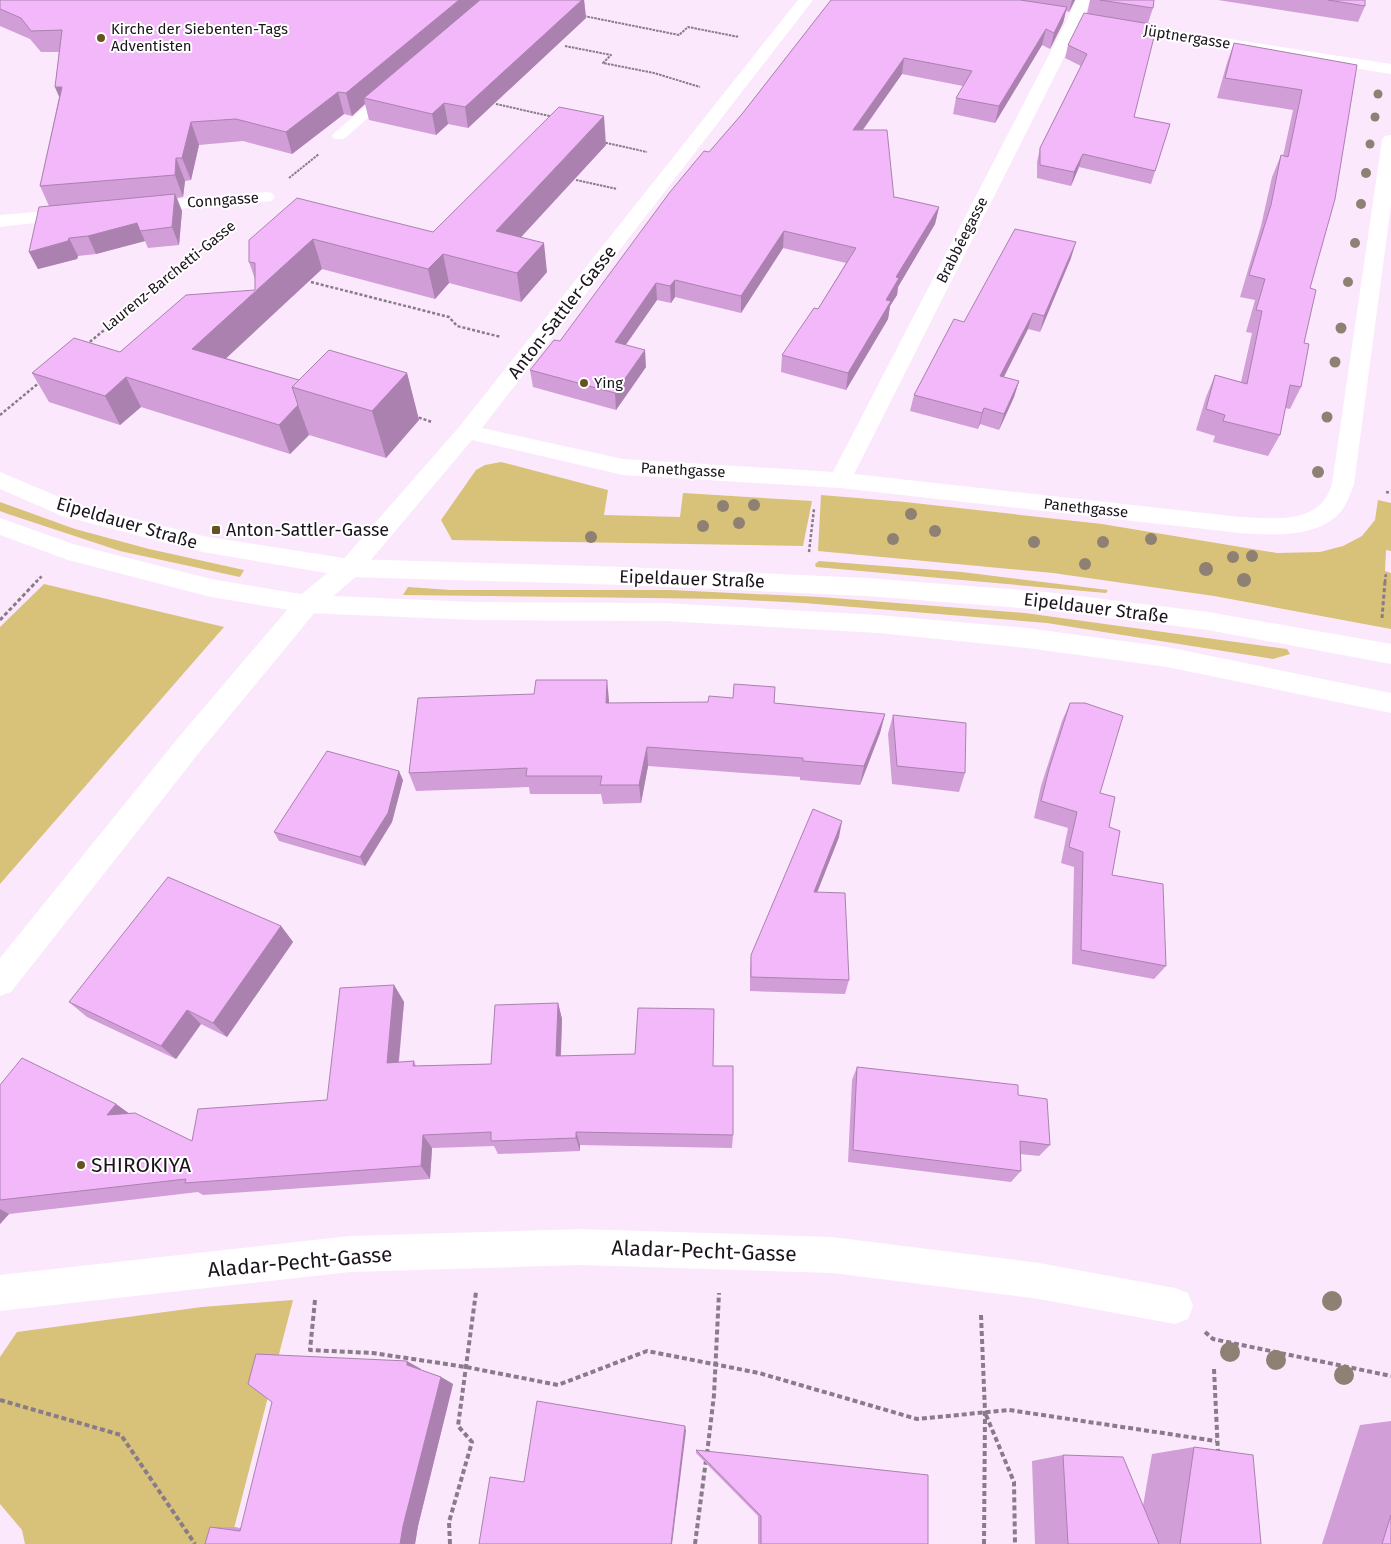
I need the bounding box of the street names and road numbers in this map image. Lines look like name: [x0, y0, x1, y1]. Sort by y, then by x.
street label: Jüptnergasse: [1142, 21, 1232, 53]
street label: Conngasse: [186, 189, 260, 211]
street label: Brabbéegasse: [933, 194, 991, 286]
street label: Laurenz-Barchetti-Gasse: [99, 217, 239, 335]
street label: Anton-Sattler-Gasse: [503, 241, 621, 383]
street label: Panethgasse: [640, 459, 726, 481]
street label: Eipeldauer Straße: [54, 492, 200, 554]
street label: Panethgasse: [1043, 495, 1129, 521]
street label: Eipeldauer Straße: [619, 565, 765, 593]
street label: Eipeldauer Straße: [1022, 588, 1170, 628]
street label: Aladar-Pecht-Gasse: [611, 1235, 797, 1267]
street label: Aladar-Pecht-Gasse: [207, 1241, 393, 1283]

